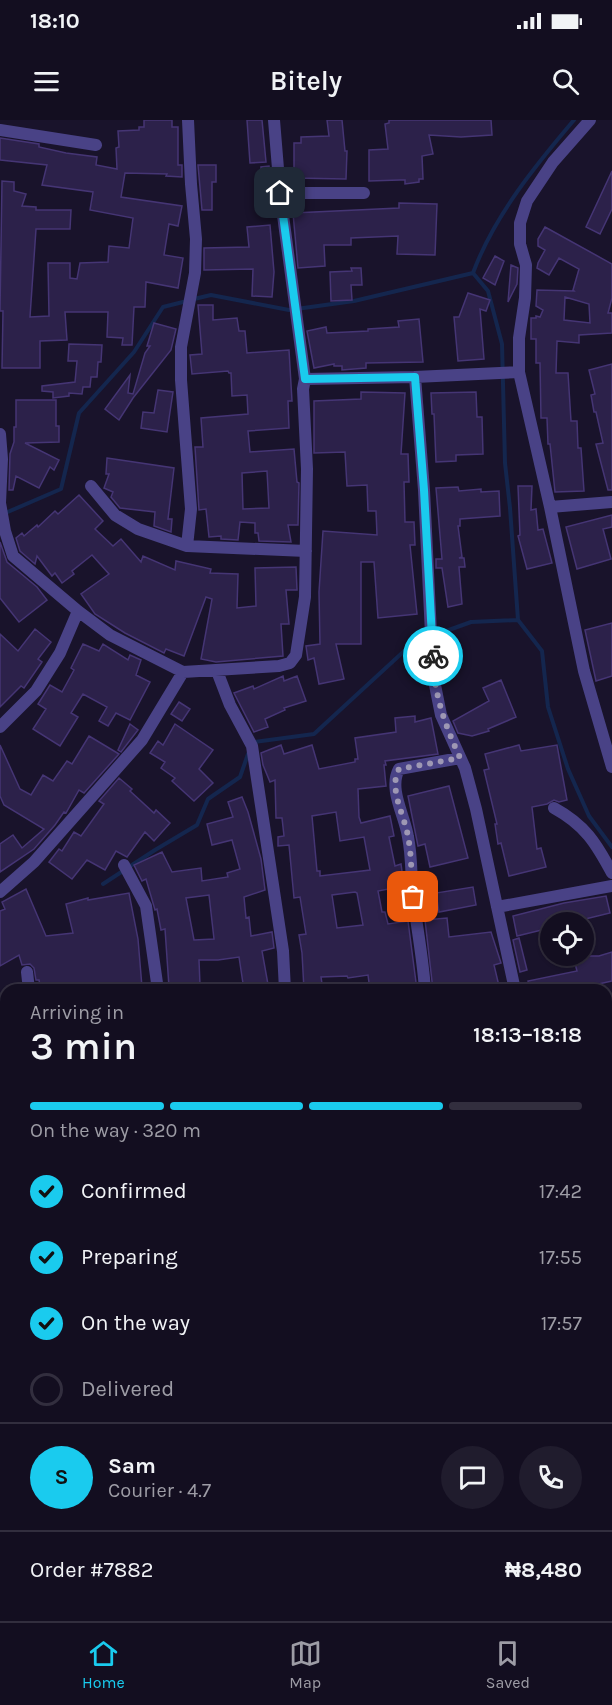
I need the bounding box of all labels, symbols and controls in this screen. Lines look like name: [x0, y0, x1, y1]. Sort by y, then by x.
text: 18:10: [30, 8, 80, 34]
icon: menu: [30, 65, 63, 98]
text: Bitely: [270, 65, 342, 97]
icon: search: [549, 65, 582, 98]
pin: [254, 167, 305, 218]
icon: home: [263, 176, 296, 209]
courier: [403, 626, 463, 686]
icon: bike: [417, 640, 450, 673]
pin: [387, 871, 438, 922]
icon: bag: [396, 880, 429, 913]
map controls: [540, 912, 594, 966]
button: locate: [540, 912, 594, 966]
text: Arriving in: [30, 1001, 124, 1024]
text: 18:13–18:18: [473, 1022, 582, 1048]
text: 3 min: [30, 1023, 137, 1069]
text: On the way · 320 m: [30, 1119, 201, 1142]
icon: check: [30, 1175, 63, 1208]
text: Confirmed: [81, 1178, 187, 1204]
text: 17:42: [539, 1180, 582, 1203]
icon: check: [30, 1241, 63, 1274]
text: Preparing: [81, 1244, 178, 1270]
text: 17:55: [539, 1246, 582, 1269]
icon: check: [30, 1307, 63, 1340]
text: On the way: [81, 1310, 190, 1336]
text: 17:57: [541, 1312, 582, 1335]
text: Delivered: [81, 1376, 174, 1402]
button: chat: [441, 1446, 504, 1509]
button: phone: [519, 1446, 582, 1509]
text: Sam: [108, 1453, 156, 1479]
text: S: [54, 1464, 69, 1490]
text: Courier · 4.7: [108, 1479, 211, 1502]
text: Order #7882: [30, 1557, 154, 1583]
text: ₦8,480: [505, 1557, 582, 1583]
tab: Home: [82, 1637, 125, 1692]
tab: Map: [289, 1637, 322, 1692]
tab: Saved: [486, 1637, 530, 1692]

